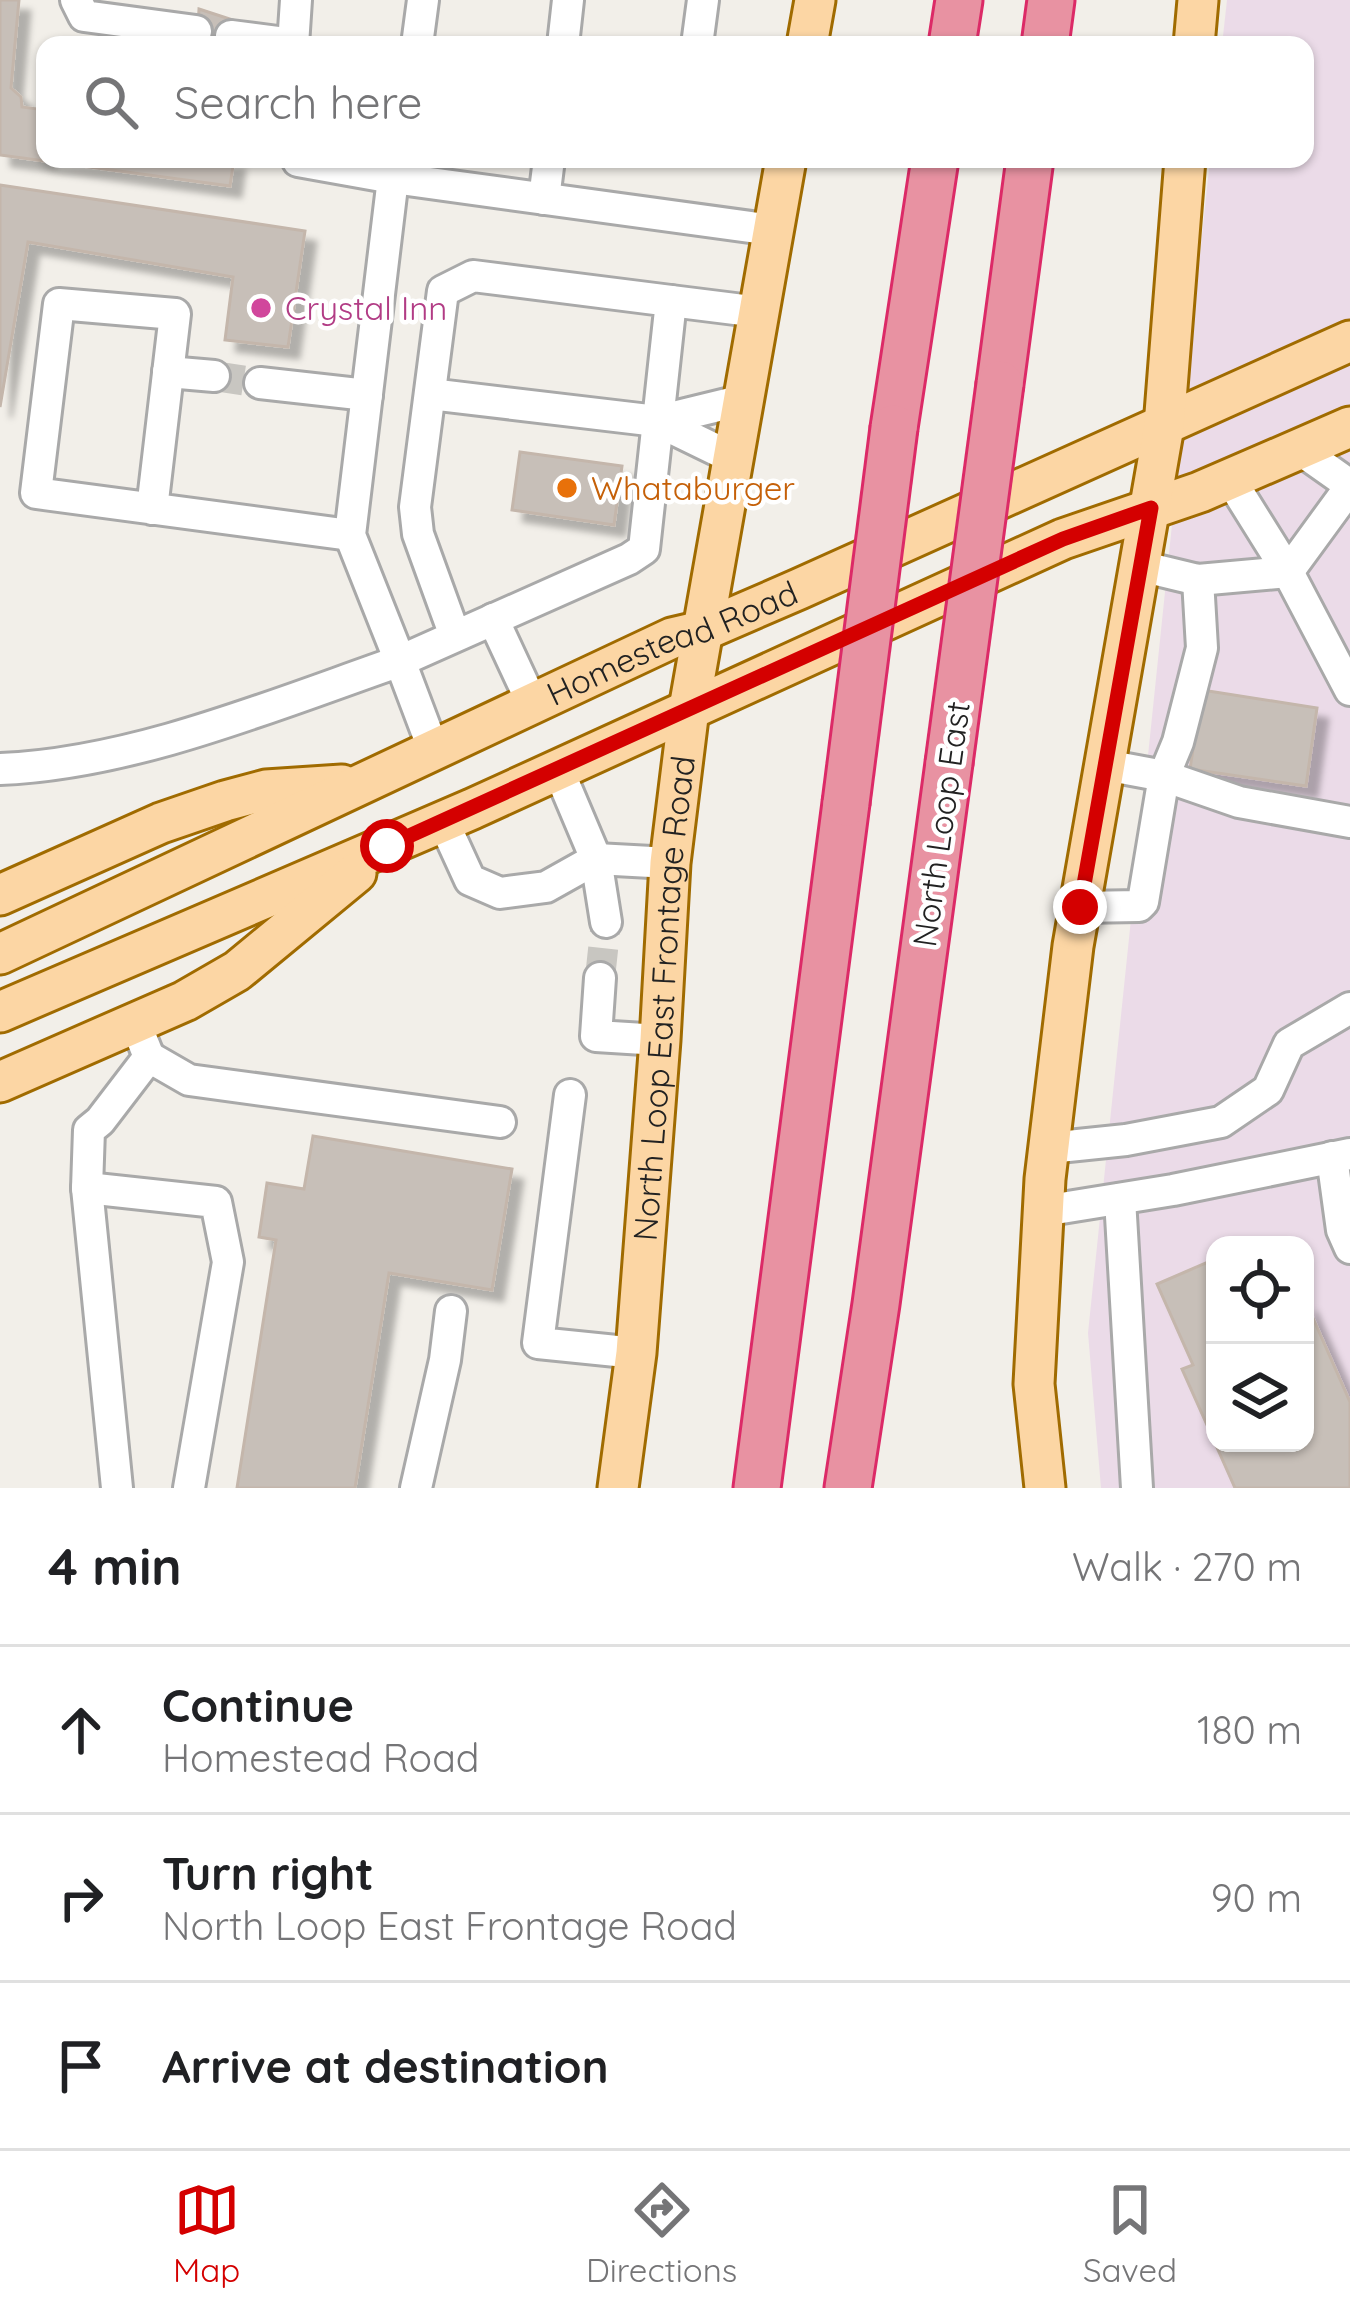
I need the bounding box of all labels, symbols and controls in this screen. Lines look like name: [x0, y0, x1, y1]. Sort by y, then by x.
search box: [36, 36, 1314, 168]
icon: search: [78, 69, 144, 135]
text: Search here: [174, 74, 422, 130]
place label: Crystal Inn: [285, 287, 447, 328]
marker: Crystal Inn: [248, 295, 274, 321]
place label: Whataburger: [591, 467, 795, 508]
marker: Whataburger: [554, 475, 580, 501]
street label: Homestead Road: [540, 571, 803, 714]
street label: North Loop East: [903, 699, 978, 949]
street label: North Loop East Frontage Road: [624, 753, 703, 1242]
route start: [360, 819, 414, 873]
route end: [1053, 880, 1107, 934]
map controls: [1206, 1236, 1314, 1452]
button: locate: [1206, 1236, 1314, 1344]
button: layers: [1206, 1344, 1314, 1452]
text: 4 min: [48, 1534, 182, 1598]
text: Walk · 270 m: [1072, 1542, 1302, 1591]
text: Continue: [162, 1677, 354, 1733]
icon: ahead: [48, 1697, 114, 1763]
text: 180 m: [1197, 1705, 1302, 1754]
text: Homestead Road: [162, 1733, 479, 1782]
text: Turn right: [162, 1845, 374, 1901]
icon: right: [48, 1865, 114, 1931]
text: 90 m: [1211, 1873, 1302, 1922]
text: North Loop East Frontage Road: [162, 1901, 737, 1950]
icon: arrive: [48, 2033, 114, 2099]
text: Arrive at destination: [162, 2038, 608, 2094]
tab: Map: [173, 2177, 240, 2290]
tab: Directions: [586, 2177, 737, 2290]
tab: Saved: [1083, 2177, 1177, 2290]

